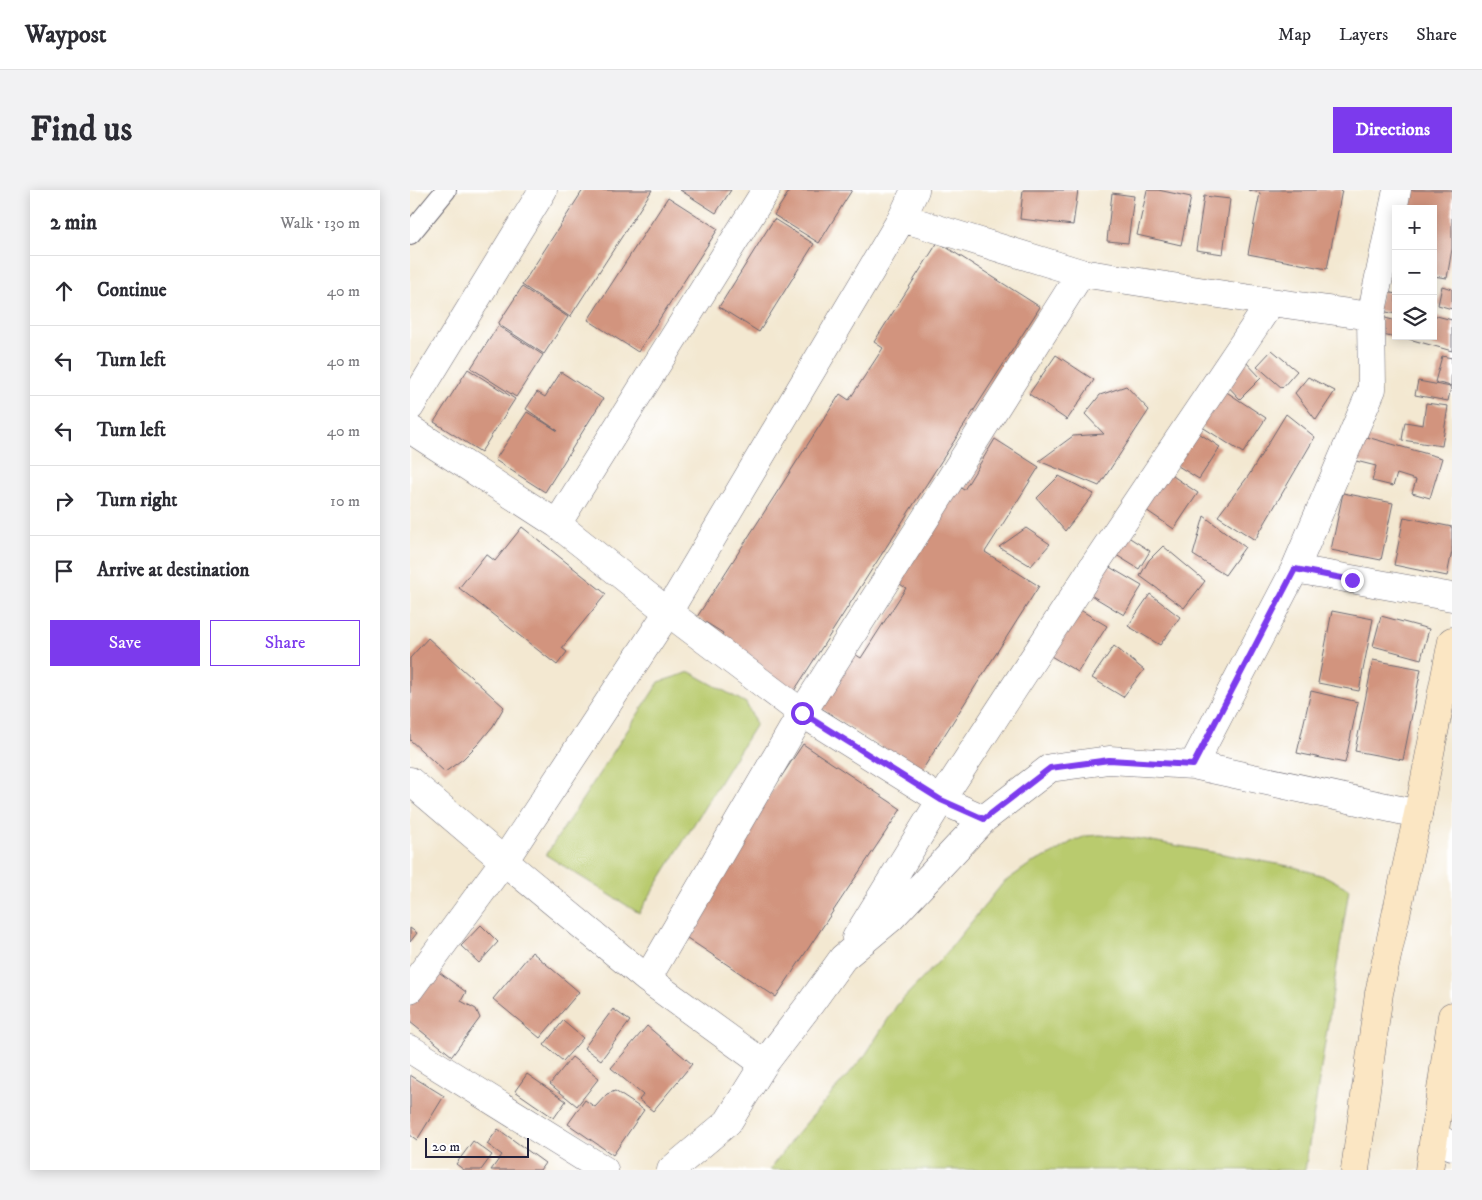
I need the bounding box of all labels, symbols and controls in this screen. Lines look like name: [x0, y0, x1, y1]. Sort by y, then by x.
text: Waypost: [25, 20, 106, 50]
text: Map: [1278, 24, 1311, 46]
text: Layers: [1339, 24, 1388, 46]
text: Share: [1416, 24, 1457, 46]
button: Directions: [1333, 107, 1452, 153]
text: Find us: [30, 108, 132, 152]
map controls: [1392, 205, 1437, 340]
button: +: [1392, 205, 1437, 250]
text: 2 min: [50, 210, 97, 236]
text: Walk · 130 m: [280, 213, 360, 233]
button: −: [1392, 250, 1437, 295]
icon: ahead: [50, 277, 78, 305]
text: Continue: [97, 279, 167, 302]
text: 40 m: [327, 281, 360, 301]
button: layers: [1392, 295, 1437, 340]
icon: left: [50, 347, 78, 375]
text: Turn left: [97, 349, 166, 372]
text: 40 m: [327, 351, 360, 371]
icon: left: [50, 417, 78, 445]
text: Turn left: [97, 419, 166, 442]
text: 40 m: [327, 421, 360, 441]
icon: right: [50, 487, 78, 515]
text: Turn right: [97, 489, 177, 512]
text: 10 m: [330, 491, 360, 511]
icon: arrive: [50, 557, 78, 585]
text: Arrive at destination: [97, 559, 249, 582]
route end: [1341, 569, 1364, 592]
button: Save: [50, 620, 200, 666]
button: Share: [210, 620, 360, 666]
route start: [791, 702, 814, 725]
scale bar: [425, 1135, 529, 1158]
text: 20 m: [432, 1138, 460, 1156]

